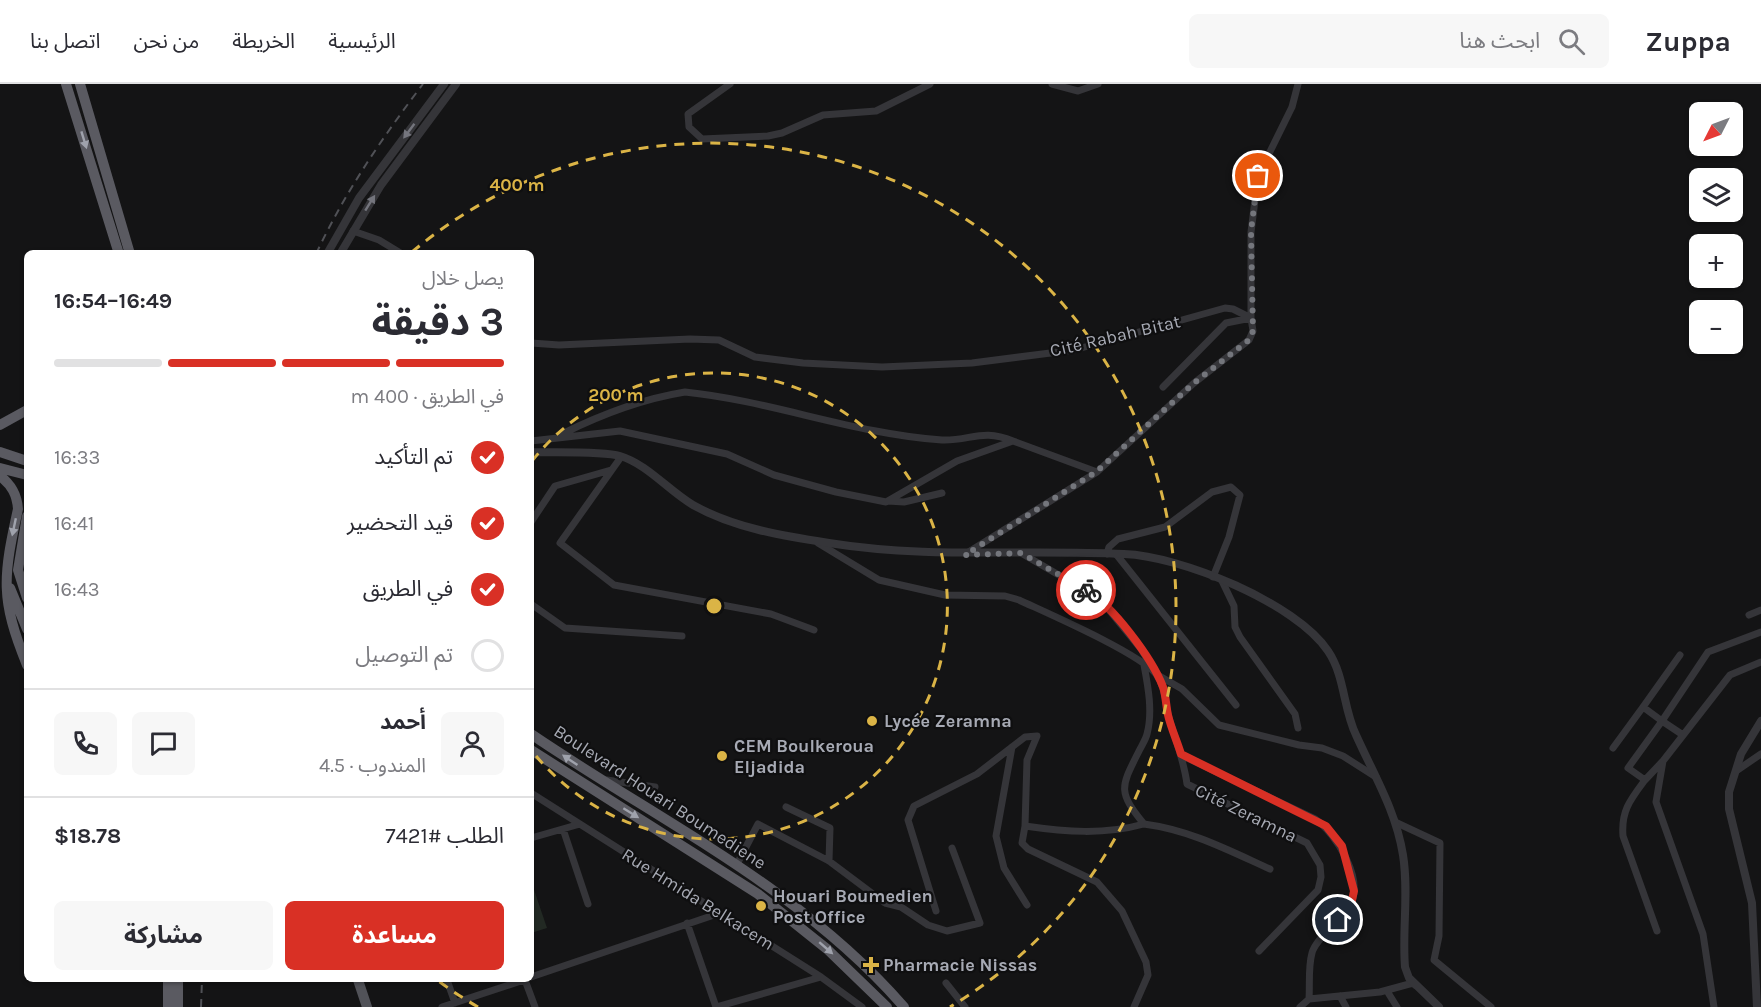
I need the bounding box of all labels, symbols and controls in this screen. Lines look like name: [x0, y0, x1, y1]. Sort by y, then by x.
search box: [1189, 14, 1609, 68]
icon: search: [1555, 25, 1588, 58]
text: Zuppa: [1645, 25, 1731, 58]
text: ابحث هنا: [1459, 28, 1540, 54]
text: اتصل بنا: [30, 29, 101, 53]
text: من نحن: [134, 29, 199, 53]
text: الخريطة: [232, 29, 295, 53]
text: الرئيسية: [328, 29, 396, 53]
north arrow: [1689, 102, 1743, 156]
map controls: [1689, 102, 1743, 354]
one-way arrow: [403, 122, 415, 138]
one-way arrow: [80, 131, 89, 149]
pin: [1232, 150, 1283, 201]
icon: bag: [1241, 159, 1274, 192]
button: layers: [1689, 168, 1743, 222]
text: 400 m: [489, 174, 545, 196]
one-way arrow: [365, 195, 376, 211]
button: +: [1689, 234, 1743, 288]
text: يصل خلال: [422, 267, 504, 290]
text: 16:49–16:54: [54, 288, 172, 314]
text: 3 دقيقة: [372, 299, 504, 345]
button: −: [1689, 300, 1743, 354]
street label: Cité Rabah Bitat: [1048, 310, 1183, 362]
text: 200 m: [588, 384, 644, 406]
text: في الطريق · 400 m: [351, 385, 504, 408]
icon: check: [471, 441, 504, 474]
text: تم التأكيد: [374, 444, 453, 470]
text: 16:33: [54, 446, 100, 469]
icon: check: [471, 507, 504, 540]
text: قيد التحضير: [347, 510, 453, 536]
text: 16:41: [54, 512, 94, 535]
one-way arrow: [9, 518, 19, 537]
courier: [1056, 560, 1116, 620]
icon: check: [471, 573, 504, 606]
icon: bike: [1070, 574, 1103, 607]
text: في الطريق: [363, 576, 453, 602]
text: 16:43: [54, 578, 100, 601]
centre of rings: [704, 596, 724, 616]
text: تم التوصيل: [355, 642, 453, 668]
text: أحمد: [380, 709, 426, 735]
place label: Lycée Zeramna: [884, 710, 1012, 732]
button: phone: [54, 712, 117, 775]
button: chat: [132, 712, 195, 775]
button: person: [441, 712, 504, 775]
marker: Lycée Zeramna: [865, 714, 879, 728]
street label: Boulevard Houari Boumediene: [550, 720, 770, 874]
place label: CEM Boulkeroua Eljadida: [734, 735, 874, 778]
marker: CEM Boulkeroua Eljadida: [715, 749, 729, 763]
text: المندوب · 4.5: [319, 754, 426, 777]
one-way arrow: [562, 755, 578, 766]
street label: Cité Zeramna: [1191, 779, 1301, 847]
one-way arrow: [623, 807, 639, 819]
text: $18.78: [54, 823, 121, 849]
text: الطلب #7421: [385, 823, 504, 849]
street label: Rue Hmida Belkacem: [618, 843, 778, 955]
place label: Houari Boumedien Post Office: [773, 885, 933, 928]
pin: [1312, 894, 1363, 945]
marker: Houari Boumedien Post Office: [754, 899, 768, 913]
button: مشاركة: [54, 901, 273, 970]
button: مساعدة: [285, 901, 504, 970]
icon: home: [1321, 903, 1354, 936]
one-way arrow: [818, 941, 833, 954]
place label: Pharmacie Nissas: [883, 954, 1037, 976]
marker: Pharmacie Nissas: [864, 958, 878, 972]

